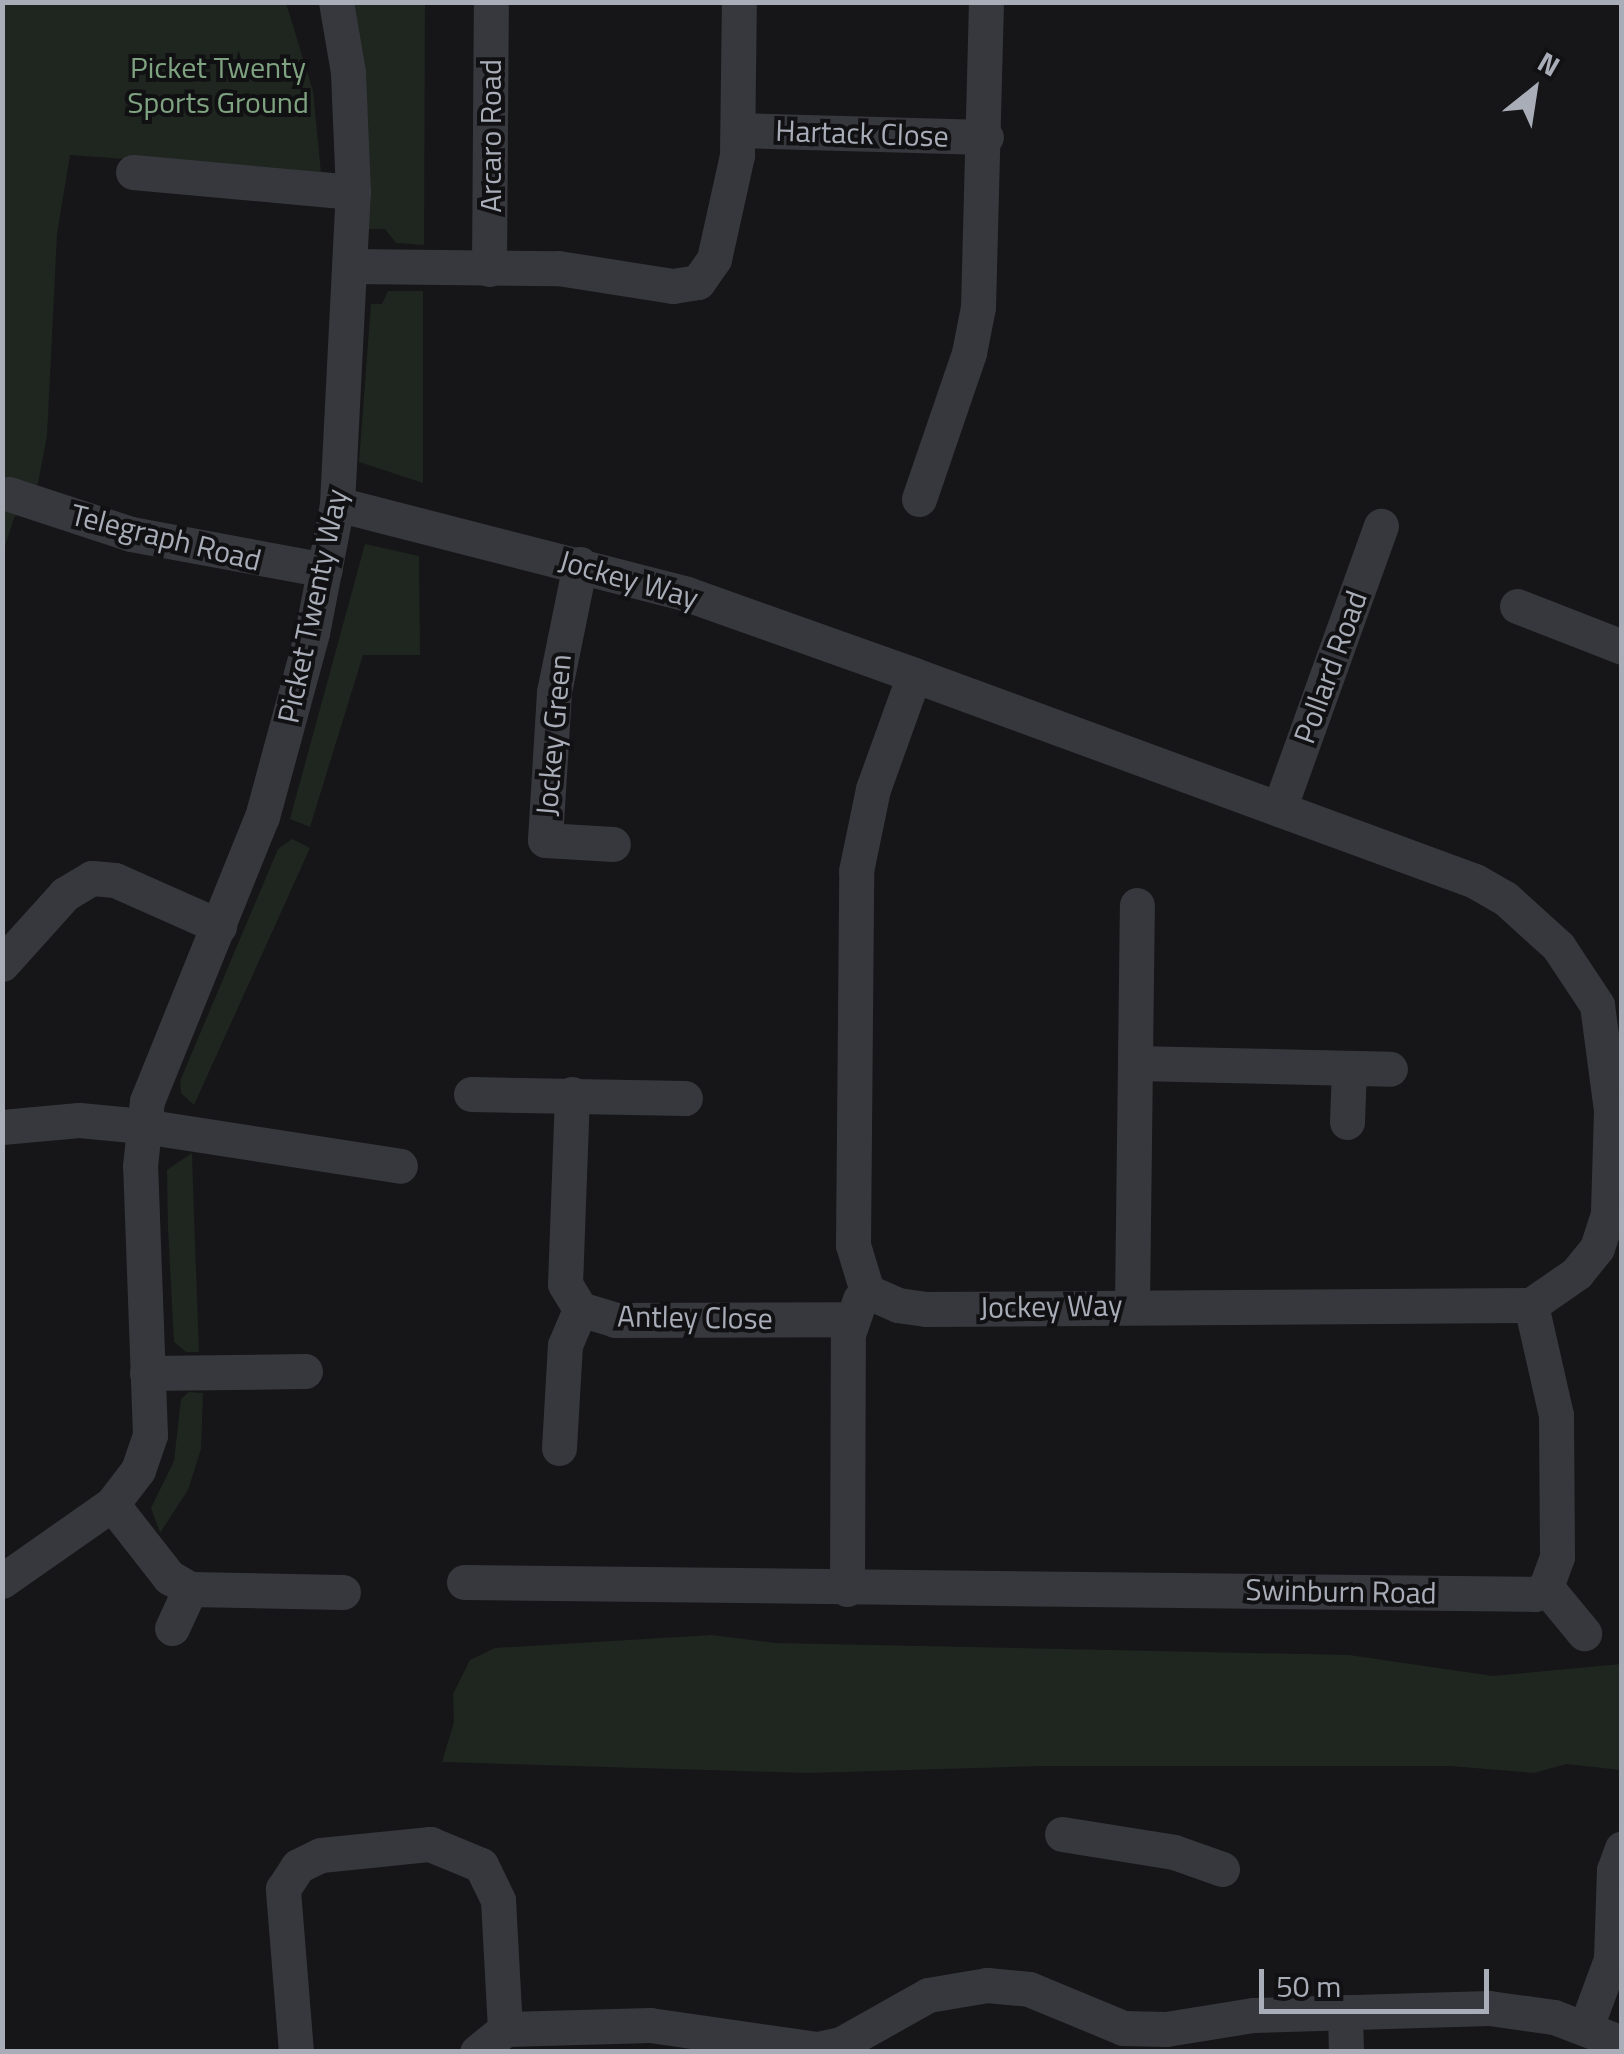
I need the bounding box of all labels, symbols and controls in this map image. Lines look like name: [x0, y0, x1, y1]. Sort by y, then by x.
north arrow: [1484, 40, 1584, 140]
text: N: [1530, 40, 1568, 87]
park label: Picket Twenty Sports Ground: [127, 49, 309, 120]
street label: Arcaro Road: [472, 59, 508, 213]
street label: Hartack Close: [775, 112, 949, 154]
street label: Picket Twenty Way: [270, 486, 354, 726]
street label: Telegraph Road: [67, 496, 265, 578]
street label: Jockey Way: [555, 542, 703, 616]
street label: Pollard Road: [1286, 586, 1374, 748]
street label: Jockey Green: [528, 653, 578, 817]
street label: Jockey Way: [979, 1287, 1123, 1325]
street label: Antley Close: [617, 1298, 773, 1336]
street label: Swinburn Road: [1245, 1571, 1437, 1611]
scale bar: [1264, 1949, 1494, 2011]
text: 50 m: [1276, 1963, 1341, 2009]

